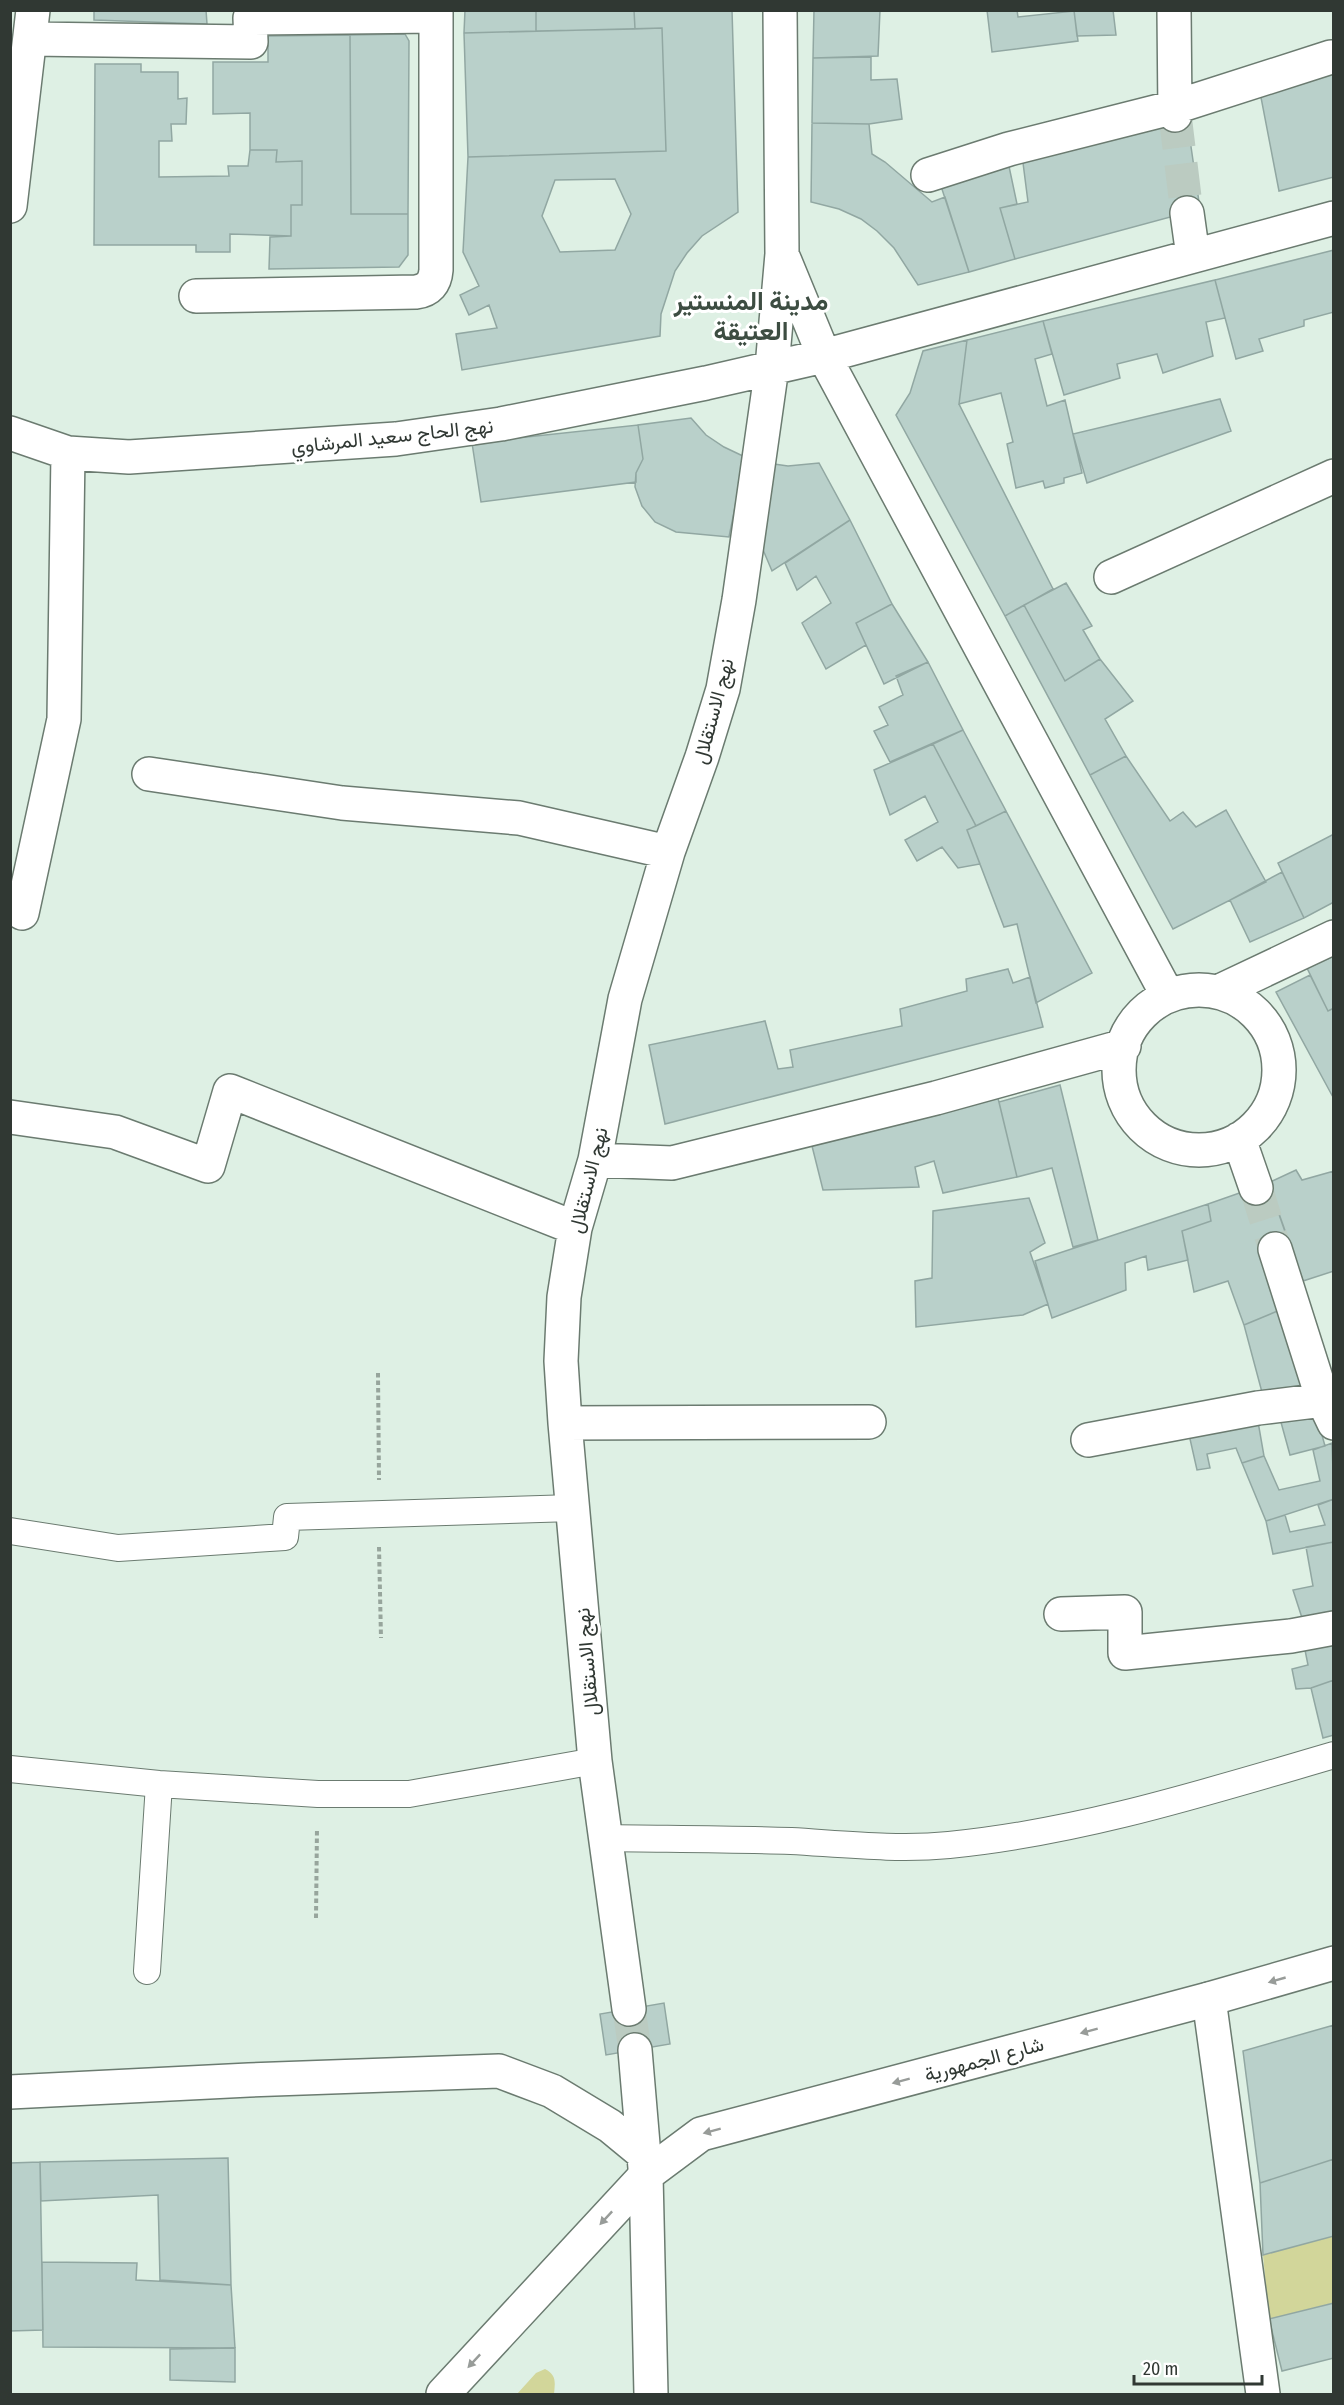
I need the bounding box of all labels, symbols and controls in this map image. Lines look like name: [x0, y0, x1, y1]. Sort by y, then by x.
district label: مدينة المنستير العتيقة: [673, 286, 828, 347]
street label: نهج الحاج سعيد المرشاوي: [290, 413, 495, 464]
street label: نهج الاستقلال: [687, 656, 741, 767]
street label: نهج الاستقلال: [563, 1125, 615, 1236]
street label: نهج الاستقلال: [570, 1607, 606, 1717]
one-way arrow: [1268, 1975, 1286, 1985]
one-way arrow: [1080, 2027, 1098, 2036]
street label: شارع الجمهورية: [922, 2032, 1047, 2088]
one-way arrow: [892, 2077, 910, 2086]
one-way arrow: [703, 2127, 721, 2137]
one-way arrow: [599, 2211, 613, 2226]
scale bar: [1134, 2348, 1262, 2386]
one-way arrow: [467, 2354, 481, 2368]
text: 20 m: [1143, 2358, 1178, 2380]

